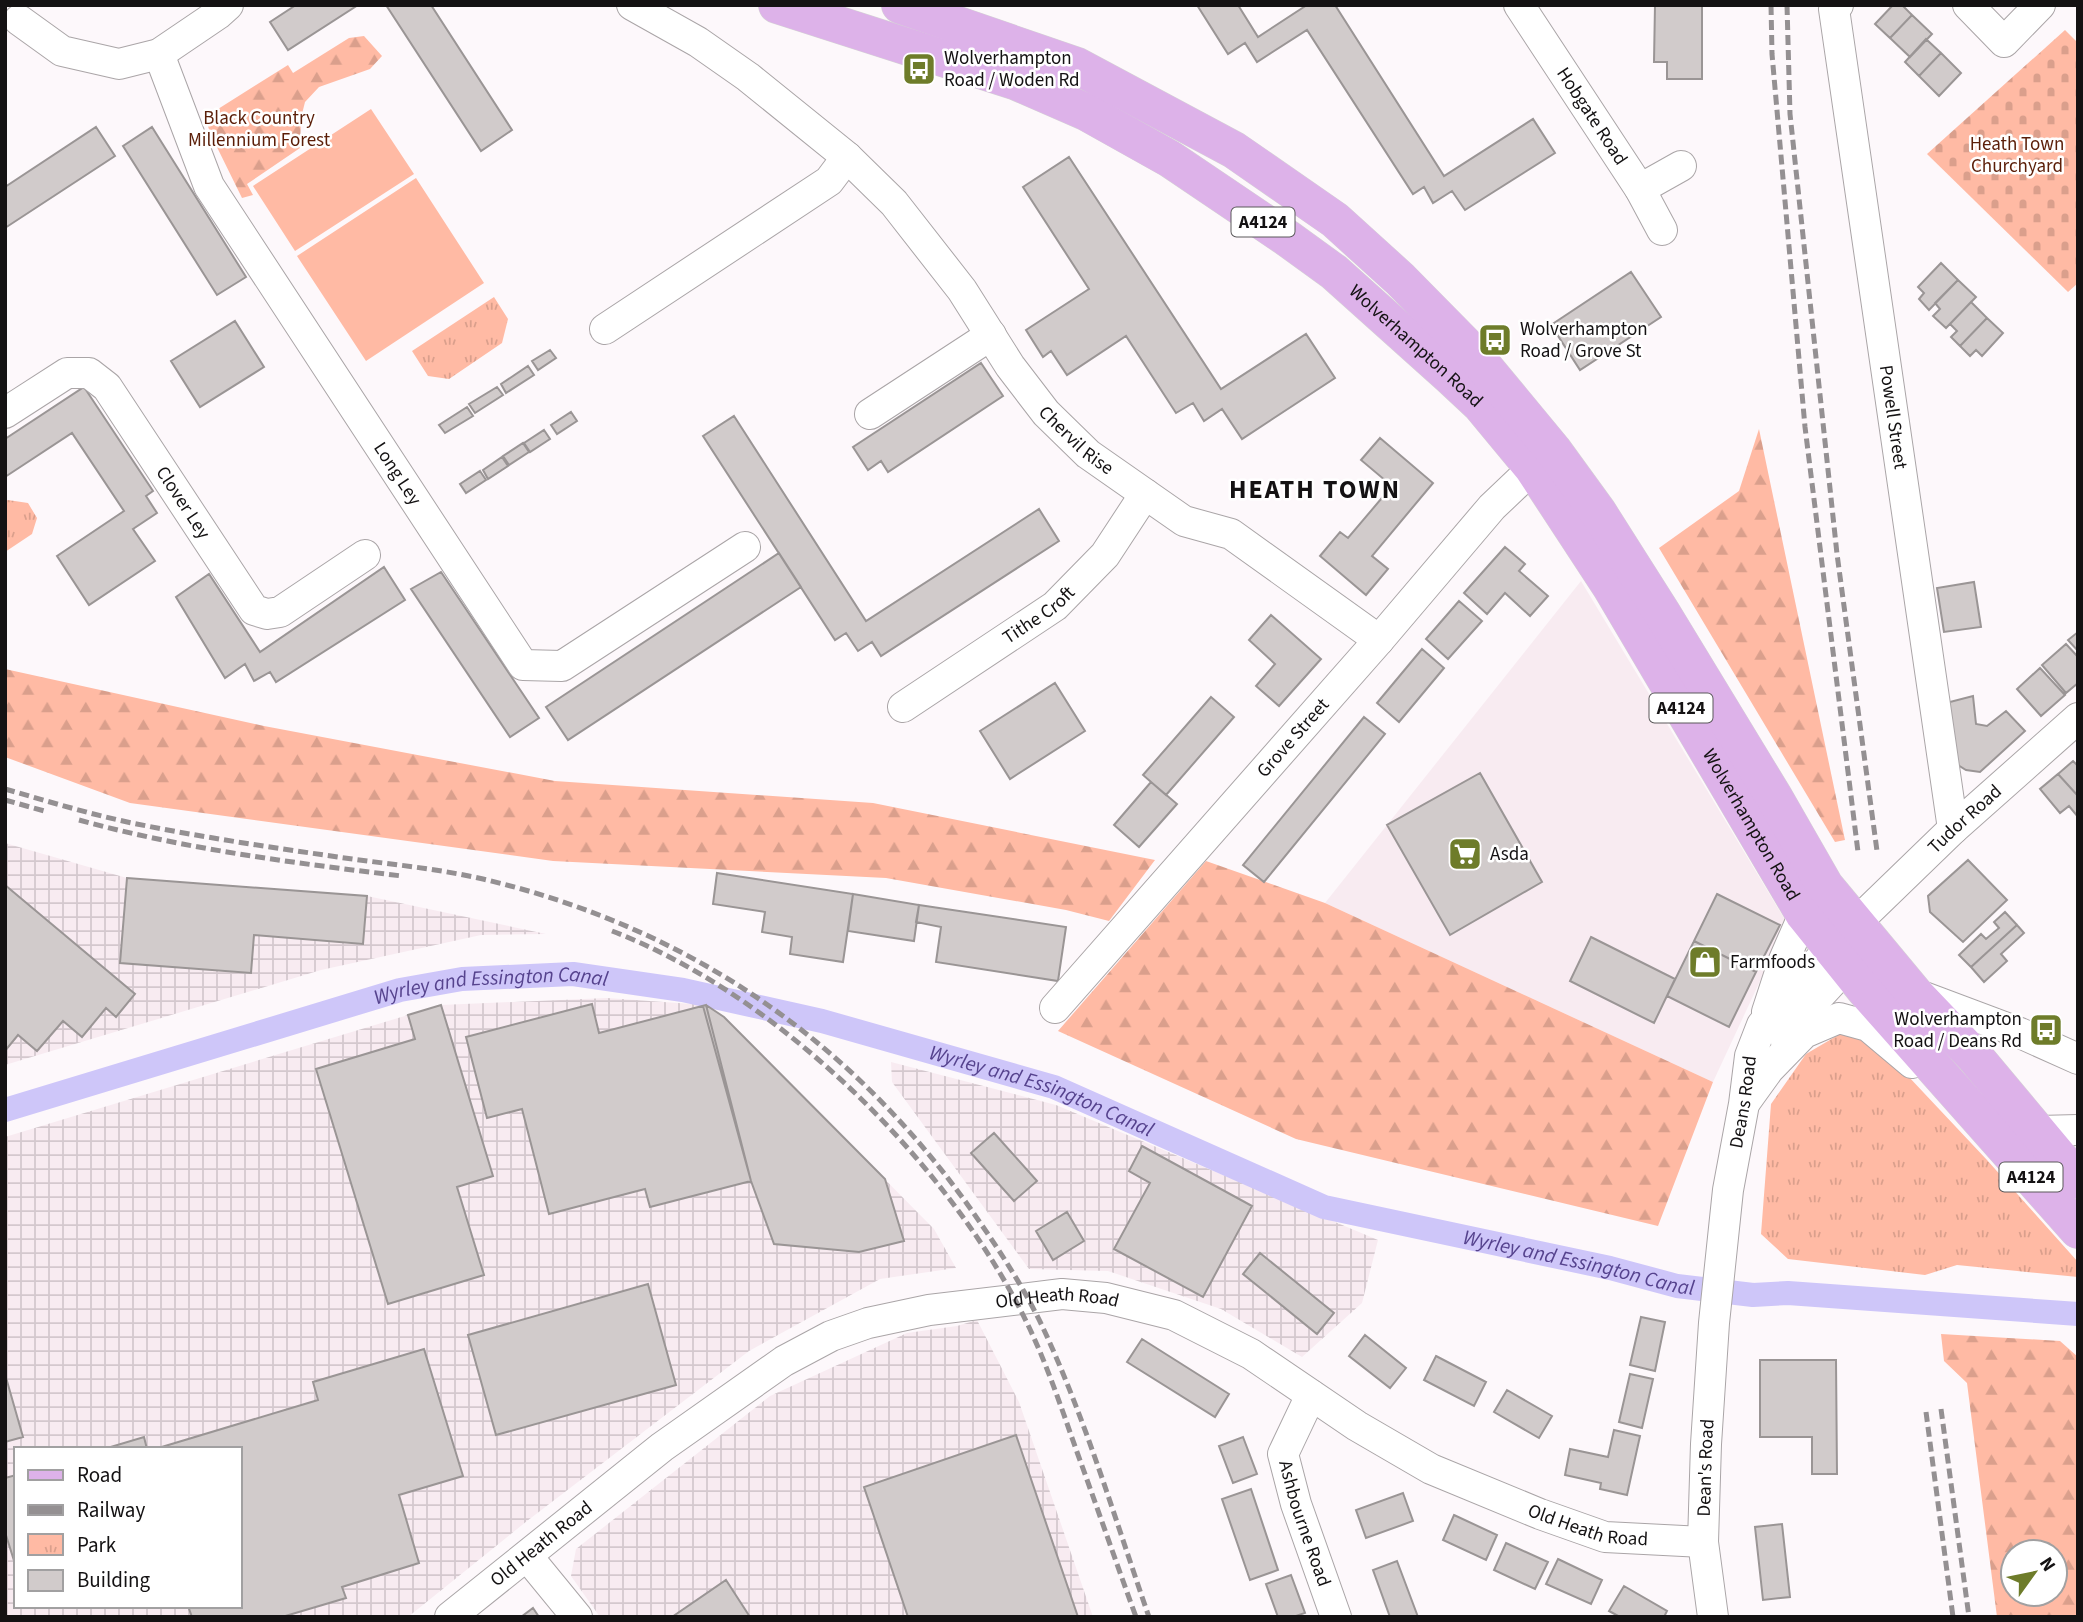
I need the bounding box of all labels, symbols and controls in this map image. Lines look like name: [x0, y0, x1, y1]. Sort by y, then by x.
place label: Wolverhampton Road / Woden Rd: [944, 45, 1080, 94]
bus stop icon: Wolverhampton Road / Woden Rd: [900, 50, 938, 88]
street label: Hobgate Road: [1550, 62, 1634, 170]
park label: Black Country Millennium Forest: [188, 105, 331, 154]
park label: Heath Town Churchyard: [1970, 131, 2064, 180]
road number: A4124: [1232, 208, 1294, 236]
street label: Wolverhampton Road: [1343, 278, 1489, 414]
place label: Wolverhampton Road / Grove St: [1520, 316, 1648, 365]
bus stop icon: Wolverhampton Road / Grove St: [1476, 321, 1514, 359]
street label: Powell Street: [1872, 363, 1914, 471]
street label: Chervil Rise: [1032, 400, 1119, 481]
street label: Long Ley: [367, 437, 428, 511]
street label: Clover Ley: [149, 461, 217, 544]
district label: HEATH TOWN: [1229, 471, 1401, 508]
street label: Tithe Croft: [997, 579, 1081, 651]
street label: Grove Street: [1250, 692, 1336, 784]
road number: A4124: [1650, 694, 1712, 722]
street label: Wolverhampton Road: [1696, 744, 1807, 906]
street label: Tudor Road: [1922, 778, 2008, 860]
supermarket icon: Asda: [1446, 835, 1484, 873]
place label: Asda: [1490, 841, 1529, 868]
shop icon: Farmfoods: [1686, 943, 1724, 981]
place label: Farmfoods: [1730, 949, 1815, 976]
water label: Wyrley and Essington Canal: [370, 959, 611, 1012]
place label: Wolverhampton Road / Deans Rd: [1893, 1006, 2022, 1055]
bus stop icon: Wolverhampton Road / Deans Rd: [2027, 1011, 2065, 1049]
water label: Wyrley and Essington Canal: [926, 1037, 1159, 1145]
street label: Deans Road: [1723, 1054, 1763, 1151]
road number: A4124: [2000, 1162, 2062, 1192]
water label: Wyrley and Essington Canal: [1460, 1222, 1697, 1303]
street label: Old Heath Road: [994, 1280, 1122, 1315]
street label: Dean's Road: [1690, 1418, 1721, 1517]
legend: [14, 1447, 242, 1608]
street label: Ashbourne Road: [1272, 1457, 1338, 1590]
text: Road: [77, 1460, 122, 1490]
street label: Old Heath Road: [484, 1494, 598, 1593]
text: Railway: [77, 1495, 145, 1525]
street label: Old Heath Road: [1524, 1497, 1649, 1553]
text: Park: [77, 1530, 117, 1560]
north arrow: [1999, 1538, 2069, 1608]
text: N: [2032, 1552, 2062, 1577]
text: Building: [77, 1565, 151, 1595]

